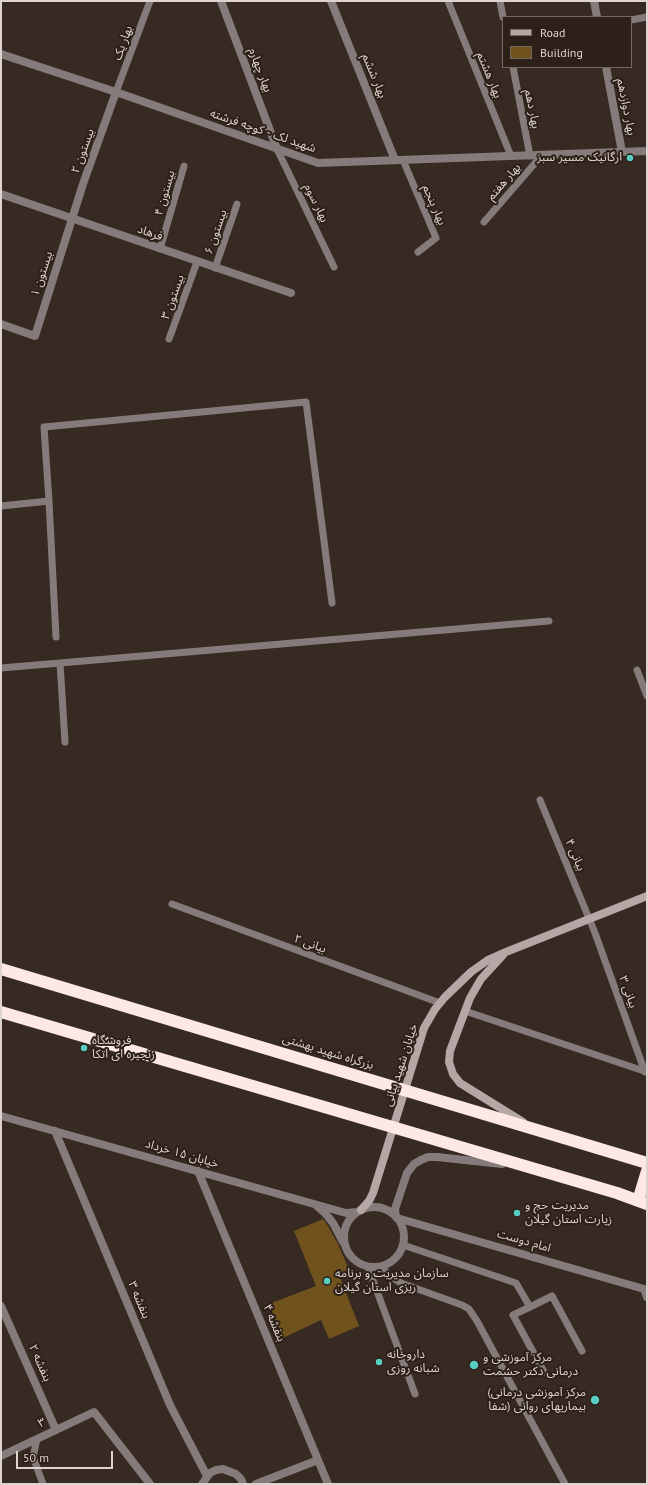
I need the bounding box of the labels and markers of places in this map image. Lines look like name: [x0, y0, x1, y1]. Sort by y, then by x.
place label: ارگانیک مسیر سبز: [537, 151, 622, 165]
marker: ارگانیک مسیر سبز: [625, 153, 635, 163]
place label: فروشگاه زنجیره ای اتکا: [92, 1034, 155, 1062]
marker: فروشگاه زنجیره ای اتکا: [79, 1043, 89, 1053]
place label: مدیریت حج و زیارت استان گیلان: [525, 1199, 612, 1227]
marker: مدیریت حج و زیارت استان گیلان: [512, 1208, 522, 1218]
place label: سازمان مدیریت و برنامه ریزی استان گیلان: [335, 1267, 449, 1295]
marker: سازمان مدیریت و برنامه ریزی استان گیلان: [322, 1276, 332, 1286]
place label: داروخانه شبانه روزی: [387, 1348, 440, 1376]
place label: مرکز آموزشی و ‌درمانی دکتر حشمت: [483, 1351, 578, 1379]
marker: داروخانه شبانه روزی: [374, 1357, 384, 1367]
marker: مرکز آموزشی و ‌درمانی دکتر حشمت: [468, 1359, 480, 1371]
place label: (مرکز آموزشی درمانی بیماریهای روانی (شفا: [487, 1386, 586, 1414]
marker: (مرکز آموزشی درمانی بیماریهای روانی (شفا: [589, 1394, 601, 1406]

